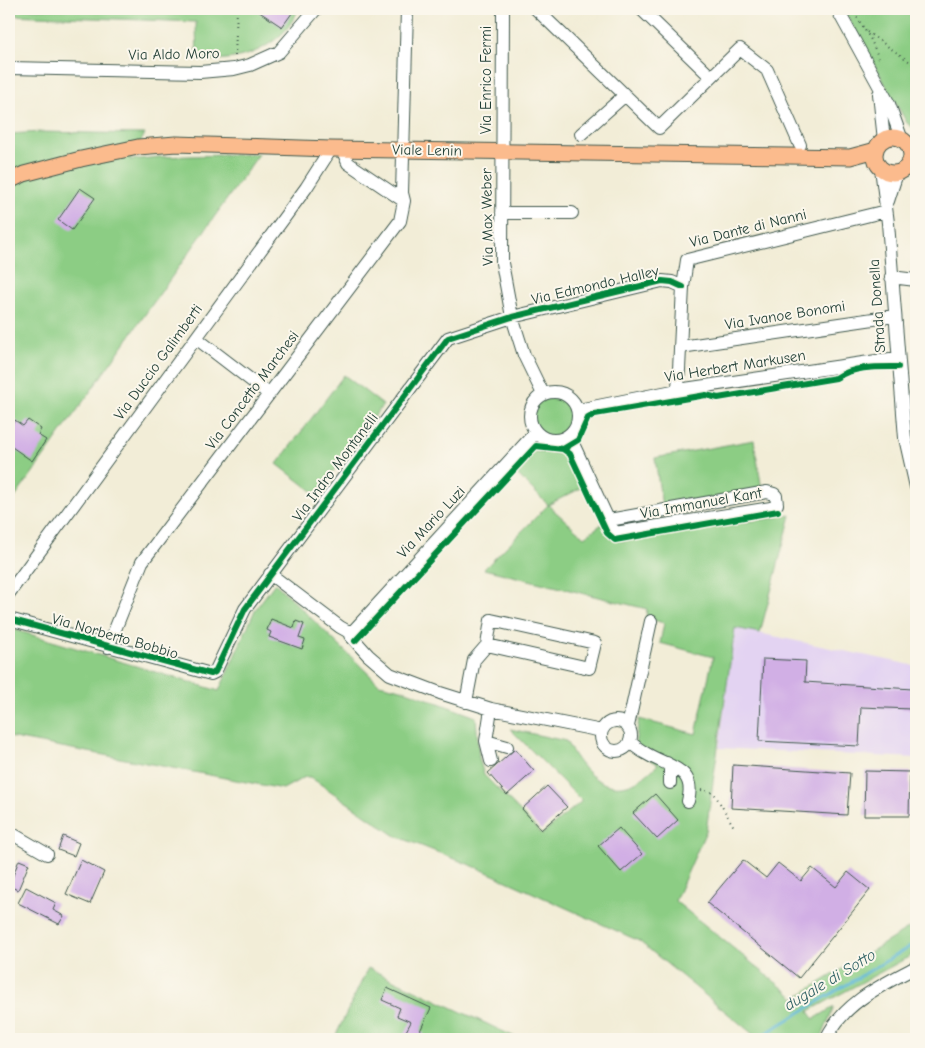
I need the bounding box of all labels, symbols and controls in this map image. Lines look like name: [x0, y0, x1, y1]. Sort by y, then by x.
street label: Via Enrico Fermi: [477, 26, 495, 134]
street label: Via Aldo Moro: [128, 44, 220, 64]
street label: Viale Lenin: [392, 140, 462, 160]
street label: Via Max Weber: [477, 168, 497, 266]
street label: Via Dante di Nanni: [688, 205, 808, 251]
street label: Strada Donella: [865, 258, 889, 354]
street label: Via Edmondo Halley: [530, 262, 661, 308]
street label: Via Ivanoe Bonomi: [723, 297, 847, 333]
street label: Via Duccio Galimberti: [110, 301, 206, 423]
street label: Via Concetto Marchesi: [202, 327, 302, 453]
street label: Via Herbert Markusen: [663, 346, 807, 386]
street label: Via Indro Montanelli: [288, 409, 382, 525]
street label: Via Mario Luzi: [393, 482, 469, 562]
street label: Via Immanuel Kant: [639, 483, 764, 523]
street label: Via Norberto Bobbio: [50, 609, 180, 663]
water label: dugale di Sotto: [781, 946, 879, 1014]

